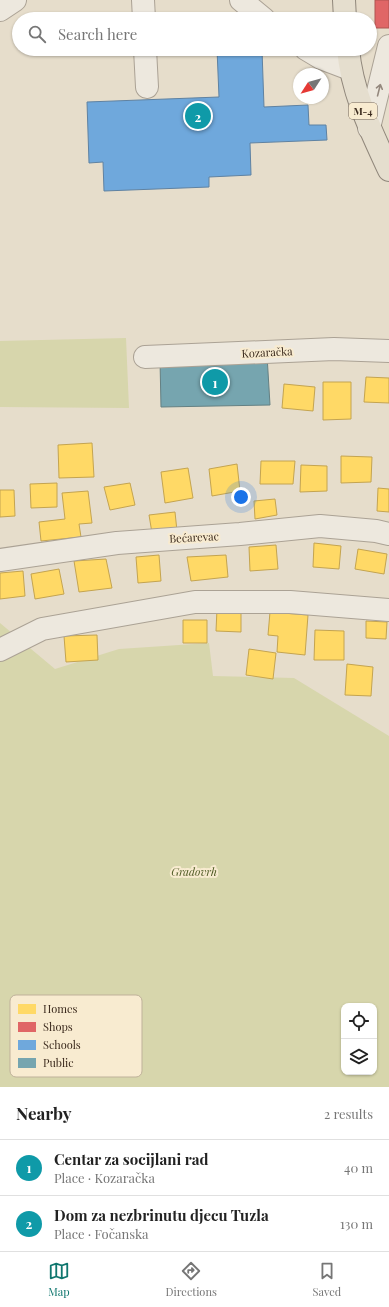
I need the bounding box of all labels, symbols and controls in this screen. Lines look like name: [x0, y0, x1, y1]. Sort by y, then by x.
search box: [12, 12, 377, 56]
icon: search: [26, 23, 48, 45]
text: Search here: [58, 24, 137, 44]
north arrow: [293, 68, 329, 104]
one-way arrow: [375, 84, 383, 97]
pin: 2: [185, 101, 211, 131]
road number: M-4: [349, 103, 377, 119]
street label: Kozaračka: [241, 343, 293, 361]
pin: 1: [202, 367, 228, 397]
your location: [231, 487, 251, 507]
street label: Bećarevac: [169, 528, 219, 546]
park label: Gradovrh: [171, 864, 217, 879]
legend: [10, 995, 142, 1077]
text: Homes: [43, 1001, 77, 1016]
map controls: [341, 1003, 377, 1075]
button: locate: [341, 1003, 377, 1039]
text: Shops: [43, 1019, 73, 1034]
text: Schools: [43, 1037, 81, 1052]
button: layers: [341, 1039, 377, 1075]
text: Public: [43, 1055, 74, 1070]
text: Nearby: [16, 1102, 71, 1124]
text: 2 results: [324, 1105, 373, 1122]
text: Centar za socijlani rad: [54, 1149, 208, 1169]
text: 1: [27, 1159, 31, 1176]
text: 40 m: [344, 1159, 373, 1176]
text: Place · Kozaračka: [54, 1169, 155, 1186]
text: Dom za nezbrinutu djecu Tuzla: [54, 1205, 269, 1225]
text: 2: [26, 1215, 32, 1232]
text: 130 m: [340, 1215, 373, 1232]
text: Place · Fočanska: [54, 1225, 149, 1242]
tab: Map: [48, 1260, 70, 1299]
tab: Directions: [165, 1260, 217, 1299]
tab: Saved: [313, 1260, 341, 1299]

